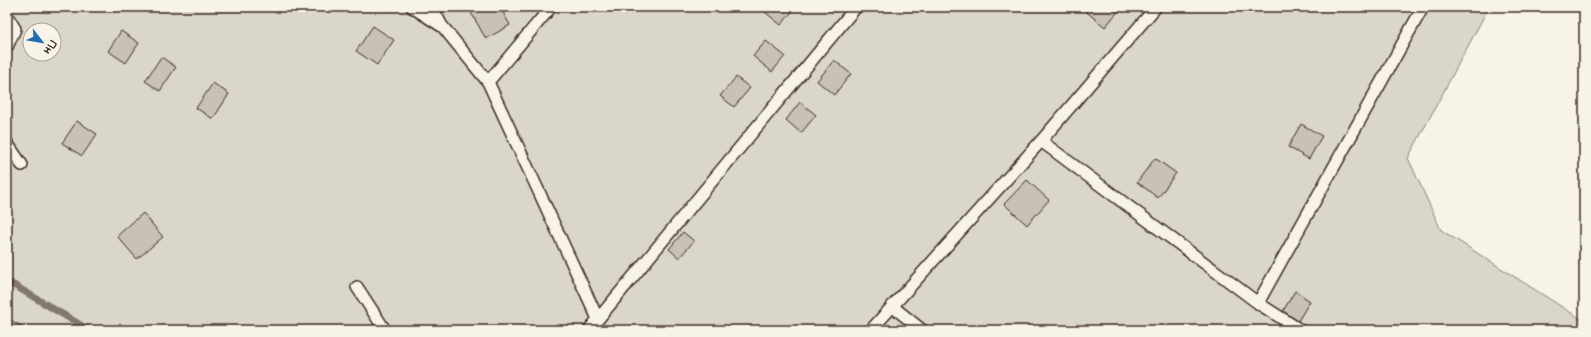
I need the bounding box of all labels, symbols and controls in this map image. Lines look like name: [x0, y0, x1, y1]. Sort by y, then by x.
north arrow: [22, 22, 62, 62]
text: Пн: [41, 37, 59, 57]

